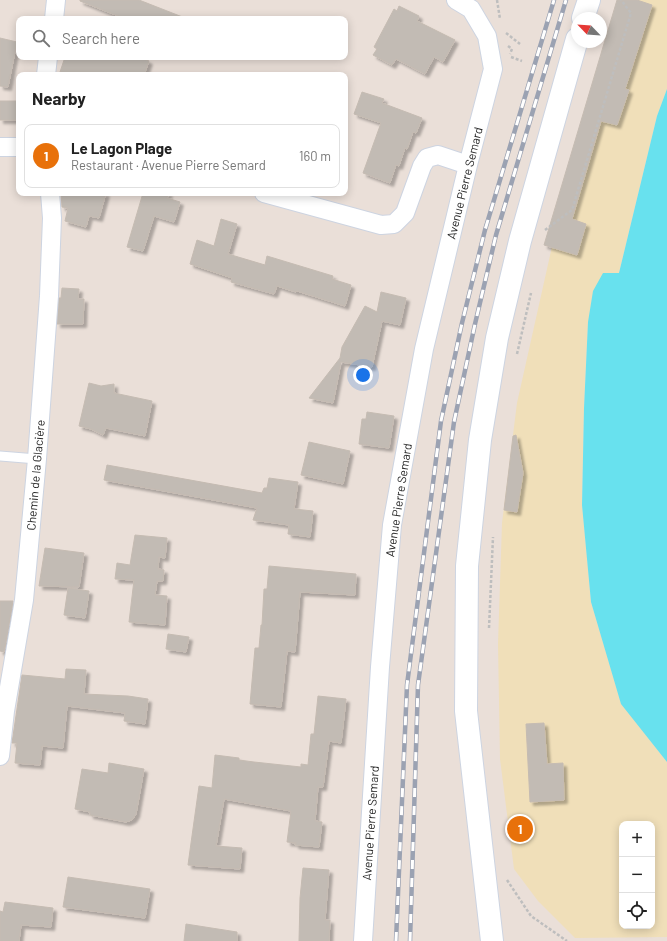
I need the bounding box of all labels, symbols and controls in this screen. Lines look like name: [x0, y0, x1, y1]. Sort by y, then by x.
north arrow: [571, 12, 607, 48]
search box: [16, 16, 348, 60]
icon: search: [30, 27, 52, 49]
text: Search here: [62, 29, 140, 47]
text: Nearby: [32, 88, 86, 108]
street label: Avenue Pierre Semard: [443, 126, 485, 240]
text: Le Lagon Plage: [71, 139, 172, 157]
text: 1: [44, 148, 48, 164]
text: 160 m: [299, 148, 331, 164]
text: Restaurant · Avenue Pierre Semard: [71, 157, 266, 173]
your location: [353, 365, 373, 385]
street label: Chemin de la Glacière: [23, 419, 47, 531]
street label: Avenue Pierre Semard: [382, 442, 414, 558]
street label: Avenue Pierre Semard: [359, 765, 381, 881]
pin: 1: [507, 814, 533, 844]
map controls: [619, 821, 655, 929]
button: +: [619, 821, 655, 857]
button: −: [619, 857, 655, 893]
button: locate: [619, 893, 655, 929]

